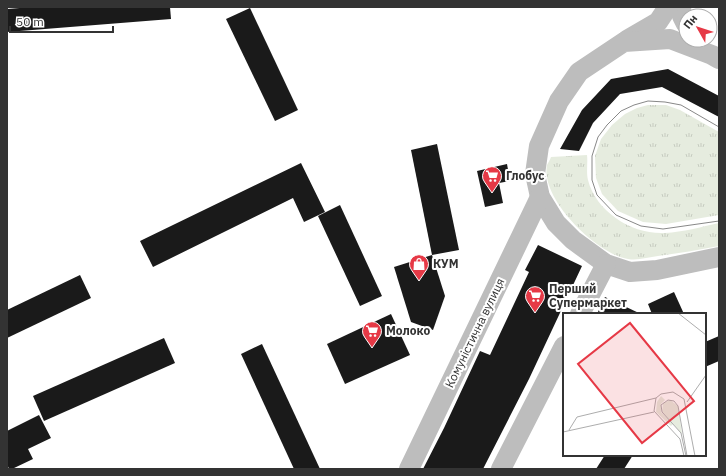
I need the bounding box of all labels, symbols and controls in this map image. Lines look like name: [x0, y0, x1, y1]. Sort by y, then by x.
scale bar: [10, 8, 113, 34]
north arrow: [678, 8, 718, 48]
text: Пн: [680, 12, 700, 32]
text: 50 m: [16, 14, 44, 29]
supermarket icon: Глобус: [481, 165, 503, 193]
place label: Глобус: [506, 168, 545, 183]
shop icon: КУМ: [408, 253, 430, 281]
place label: КУМ: [433, 256, 459, 271]
street label: Комуністична вулиця: [441, 275, 508, 390]
place label: Перший Супермаркет: [549, 281, 627, 310]
supermarket icon: Перший Супермаркет: [524, 285, 546, 313]
inset map: [563, 313, 706, 456]
supermarket icon: Молоко: [361, 320, 383, 348]
place label: Молоко: [386, 323, 431, 338]

